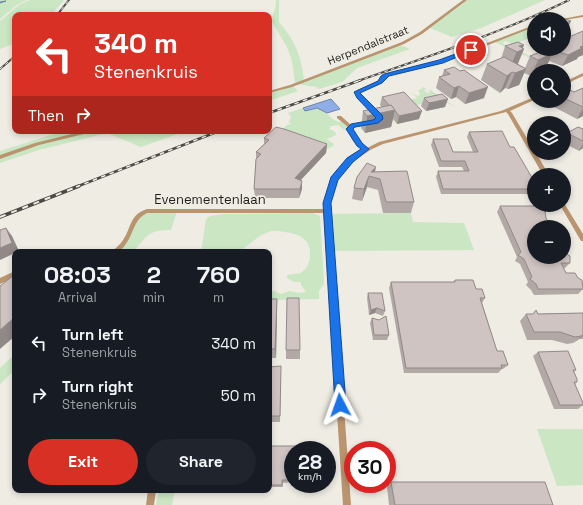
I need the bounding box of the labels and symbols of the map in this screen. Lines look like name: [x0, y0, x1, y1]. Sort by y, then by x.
street label: Herpendalstraat: [325, 22, 411, 68]
pin: [454, 33, 488, 67]
street label: Evenementenlaan: [154, 191, 266, 208]
position arrow: [319, 384, 361, 426]
speed limit sign: 30: [344, 441, 396, 493]

